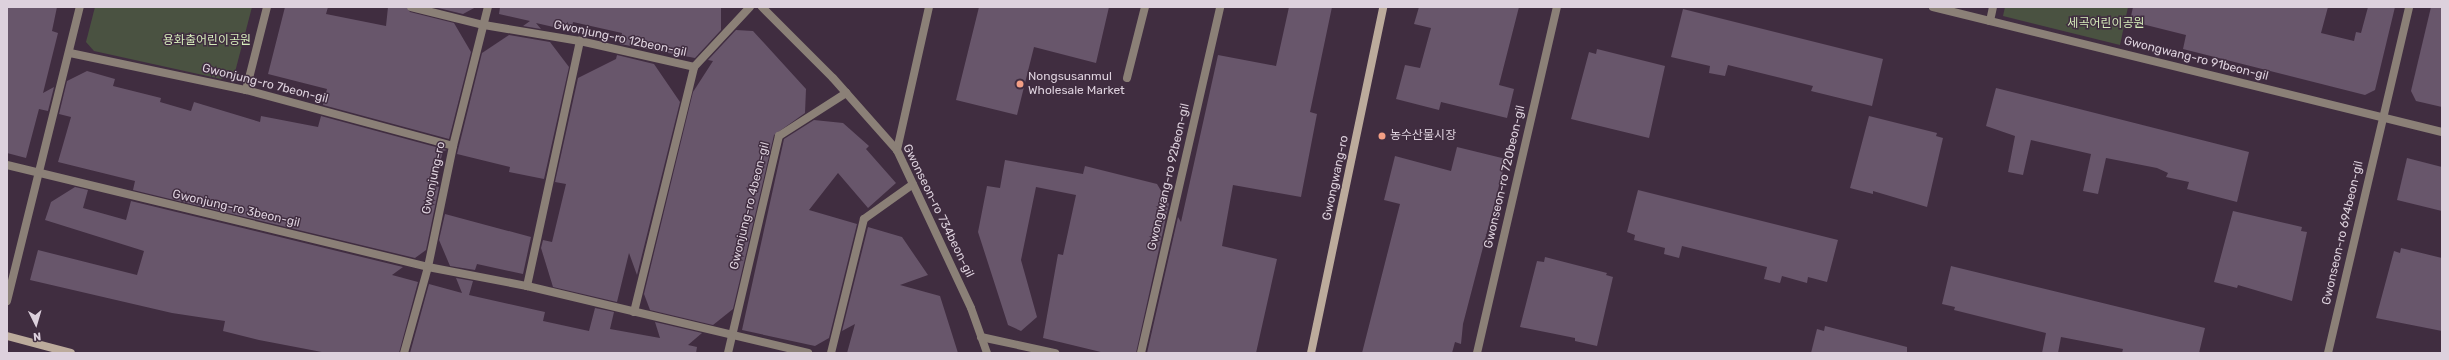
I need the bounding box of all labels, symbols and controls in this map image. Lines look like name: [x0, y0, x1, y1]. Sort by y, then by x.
park label: 세곡어린이공원: [2067, 17, 2145, 31]
street label: Gwonjung-ro 12beon-gil: [552, 18, 688, 60]
park label: 용화출어린이공원: [163, 34, 251, 48]
street label: Gwongwang-ro 91beon-gil: [2122, 34, 2270, 84]
street label: Gwonjung-ro 7beon-gil: [200, 61, 330, 107]
place label: Nongsusanmul Wholesale Market: [1028, 70, 1125, 98]
marker: Nongsusanmul Wholesale Market: [1015, 79, 1025, 89]
street label: Gwongwang-ro 92beon-gil: [1145, 102, 1193, 252]
street label: Gwonseon-ro 720beon-gil: [1482, 104, 1528, 250]
place label: 농수산물시장: [1390, 129, 1456, 143]
marker: 농수산물시장: [1377, 131, 1387, 141]
street label: Gwongwang-ro: [1320, 134, 1352, 222]
street label: Gwonjung-ro: [419, 140, 449, 216]
street label: Gwonjung-ro 4beon-gil: [727, 141, 773, 271]
street label: Gwonseon-ro 734beon-gil: [899, 142, 977, 280]
street label: Gwonseon-ro 694beon-gil: [2319, 160, 2367, 306]
street label: Gwonjung-ro 3beon-gil: [171, 187, 301, 231]
north arrow: [16, 304, 56, 344]
text: N: [33, 330, 42, 343]

